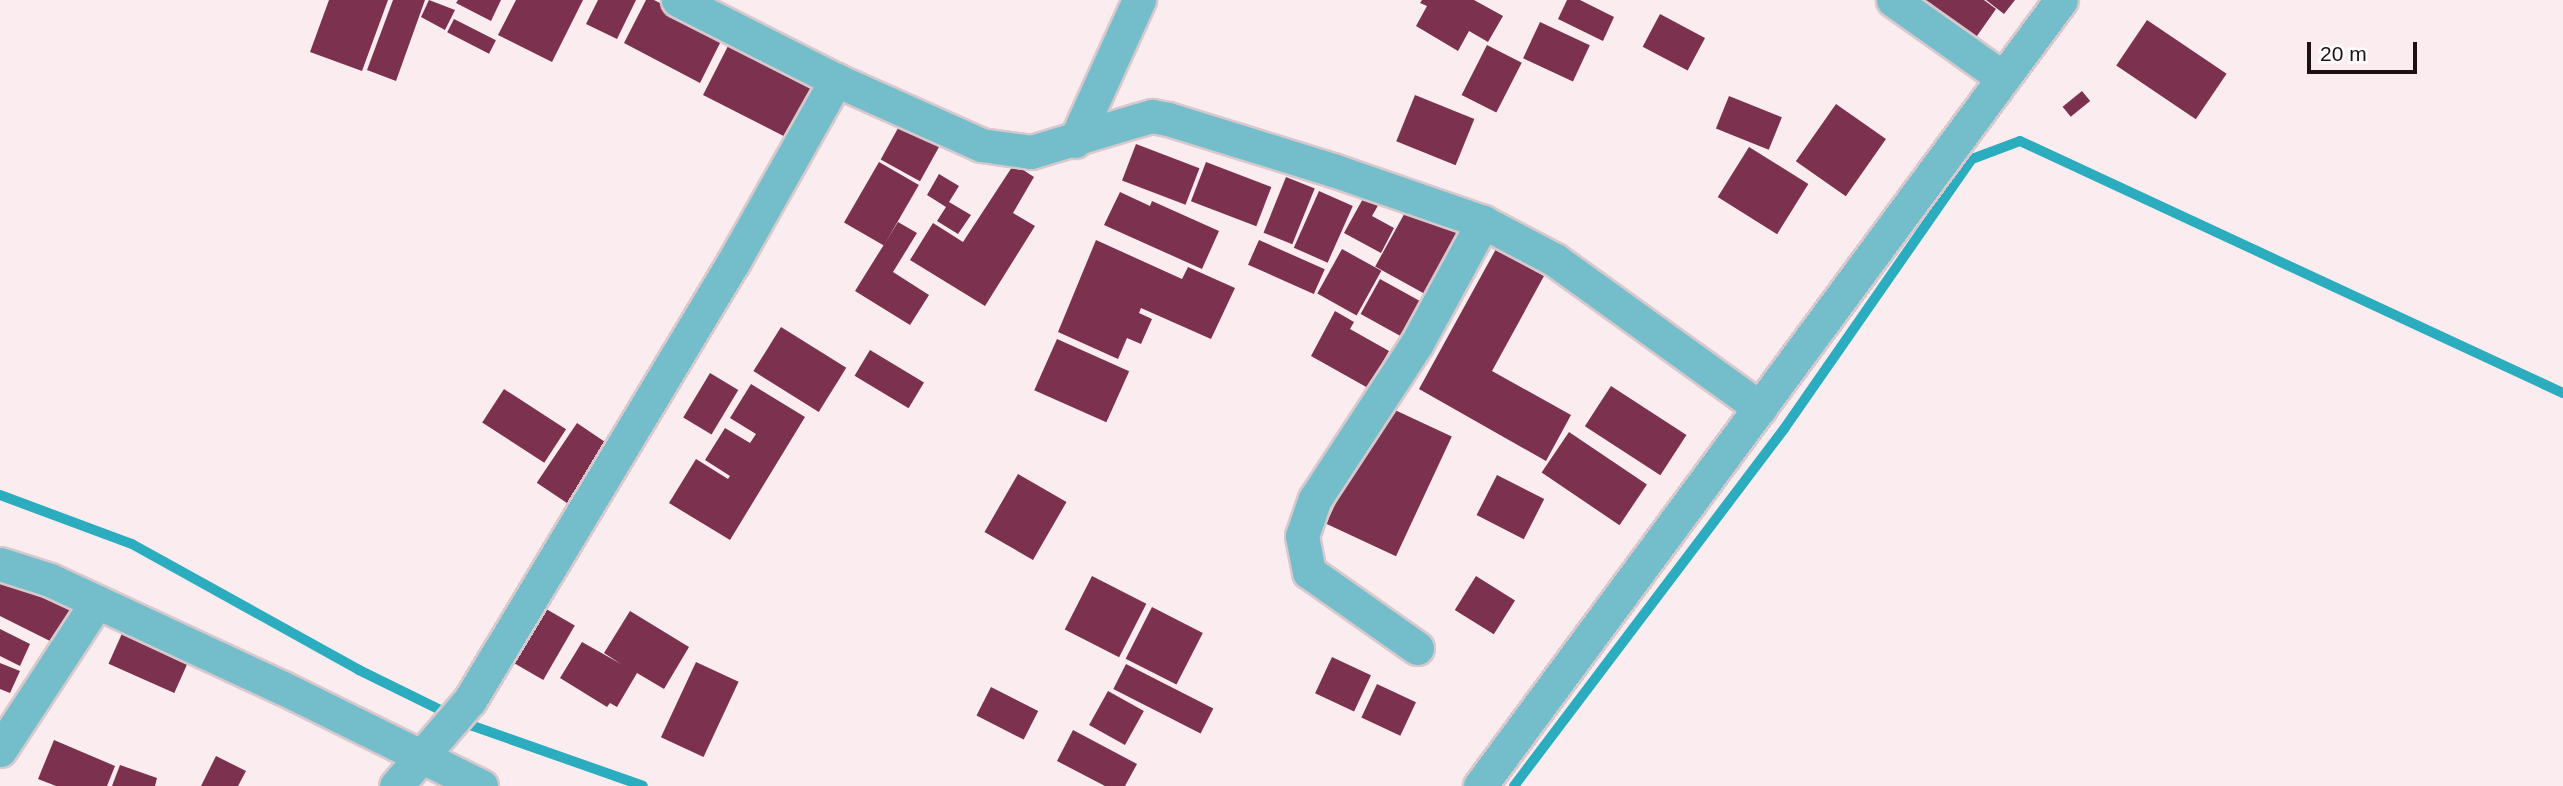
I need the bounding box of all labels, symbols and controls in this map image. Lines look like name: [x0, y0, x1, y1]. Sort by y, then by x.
scale bar: [2311, 28, 2421, 72]
text: 20 m: [2320, 42, 2367, 65]

